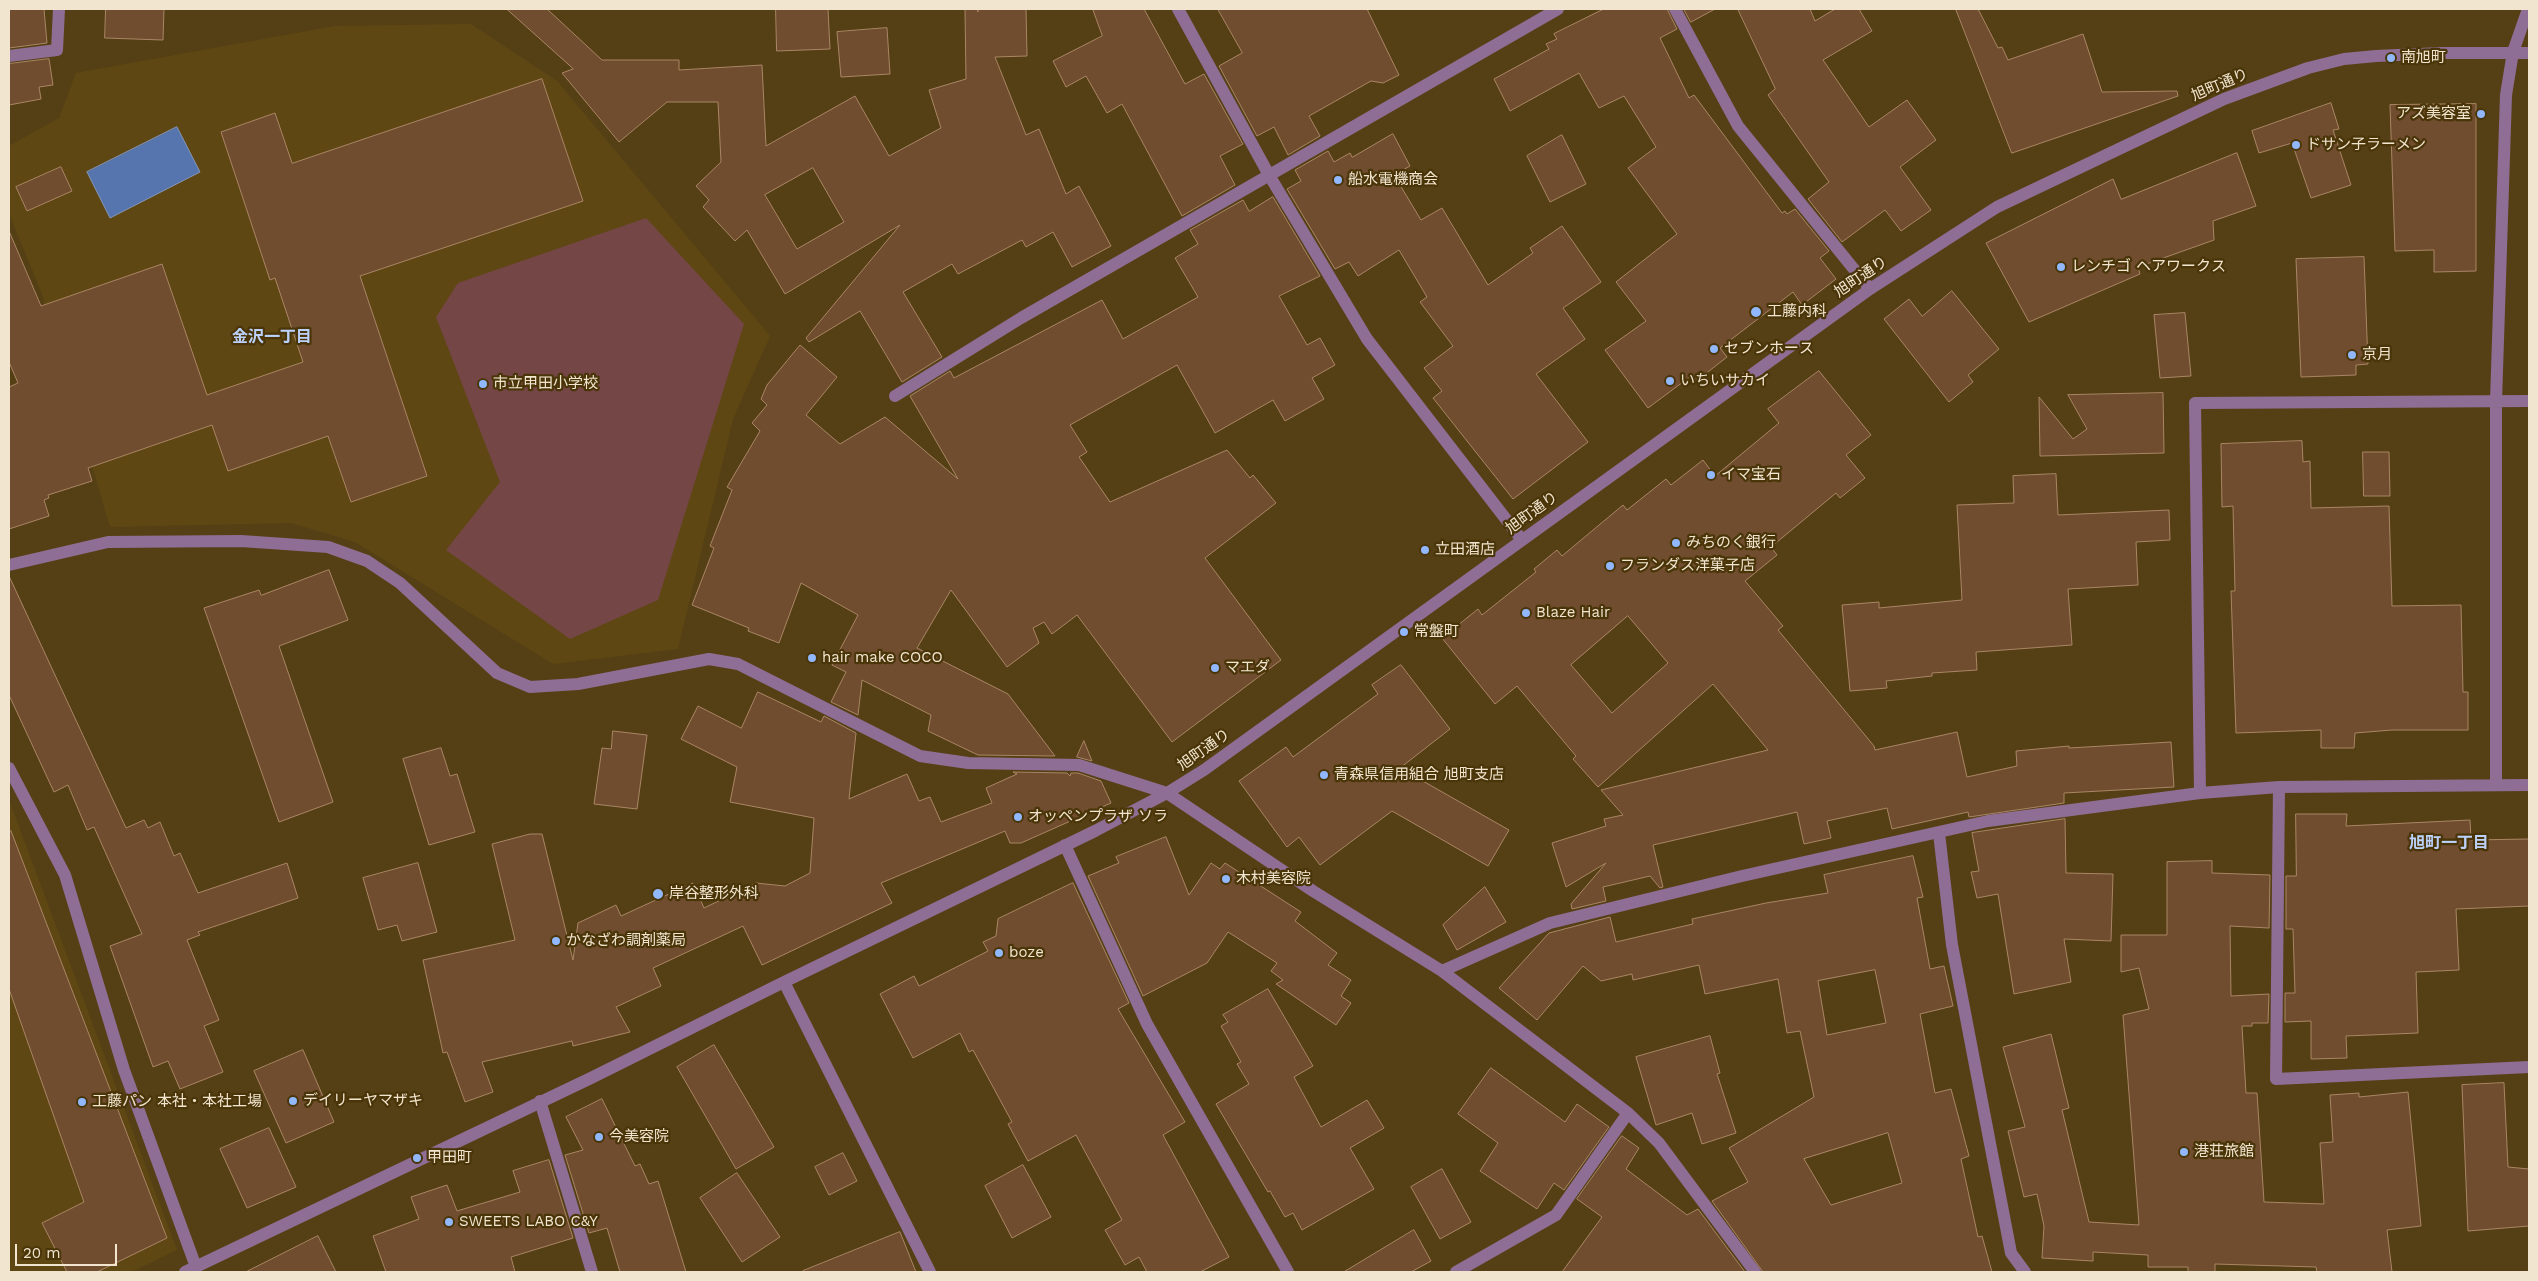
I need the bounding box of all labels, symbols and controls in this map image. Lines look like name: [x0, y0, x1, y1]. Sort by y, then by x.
place label: 南旭町: [2401, 49, 2446, 67]
marker: 南旭町: [2385, 52, 2397, 64]
street label: 旭町通り: [2189, 65, 2251, 105]
place label: アズ美容室: [2396, 105, 2471, 123]
marker: アズ美容室: [2475, 108, 2487, 120]
place label: ドサン子ラーメン: [2306, 136, 2426, 154]
marker: ドサン子ラーメン: [2290, 139, 2302, 151]
place label: 船水電機商会: [1348, 171, 1438, 189]
marker: 船水電機商会: [1332, 174, 1344, 186]
street label: 旭町通り: [1831, 253, 1891, 301]
place label: レンチゴ ヘアワークス: [2071, 258, 2226, 276]
marker: レンチゴ ヘアワークス: [2055, 261, 2067, 273]
place label: 工藤内科: [1767, 303, 1827, 321]
marker: 工藤内科: [1749, 305, 1763, 319]
district label: 金沢一丁目: [232, 327, 312, 347]
place label: セブンホース: [1724, 340, 1814, 358]
marker: セブンホース: [1708, 343, 1720, 355]
place label: 京月: [2362, 346, 2392, 364]
marker: 京月: [2346, 349, 2358, 361]
place label: いちいサカイ: [1680, 372, 1770, 390]
place label: 市立甲田小学校: [493, 375, 598, 393]
marker: いちいサカイ: [1664, 375, 1676, 387]
marker: 市立甲田小学校: [477, 378, 489, 390]
place label: イマ宝石: [1721, 466, 1781, 484]
marker: イマ宝石: [1705, 469, 1717, 481]
street label: 旭町通り: [1502, 488, 1562, 538]
place label: みちのく銀行: [1686, 534, 1776, 552]
marker: みちのく銀行: [1670, 537, 1682, 549]
place label: 立田酒店: [1435, 541, 1495, 559]
marker: 立田酒店: [1419, 544, 1431, 556]
place label: フランダス洋菓子店: [1620, 557, 1755, 575]
marker: フランダス洋菓子店: [1604, 560, 1616, 572]
place label: Blaze Hair: [1536, 604, 1610, 622]
marker: Blaze Hair: [1520, 607, 1532, 619]
place label: 常盤町: [1414, 623, 1459, 641]
marker: 常盤町: [1398, 626, 1410, 638]
place label: hair make COCO: [822, 649, 943, 667]
marker: hair make COCO: [806, 652, 818, 664]
place label: マエダ: [1225, 659, 1270, 677]
marker: マエダ: [1209, 662, 1221, 674]
street label: 旭町通り: [1174, 725, 1234, 775]
place label: 青森県信用組合 旭町支店: [1334, 766, 1504, 784]
marker: 青森県信用組合 旭町支店: [1318, 769, 1330, 781]
place label: オッペンプラザ ソラ: [1028, 808, 1168, 826]
marker: オッペンプラザ ソラ: [1012, 811, 1024, 823]
district label: 旭町一丁目: [2409, 833, 2489, 853]
place label: 木村美容院: [1236, 870, 1311, 888]
marker: 木村美容院: [1220, 873, 1232, 885]
place label: 岸谷整形外科: [669, 885, 759, 903]
marker: 岸谷整形外科: [651, 887, 665, 901]
place label: かなざわ調剤薬局: [566, 932, 686, 950]
marker: かなざわ調剤薬局: [550, 935, 562, 947]
place label: boze: [1009, 944, 1044, 962]
marker: boze: [993, 947, 1005, 959]
place label: デイリーヤマザキ: [303, 1092, 423, 1110]
place label: 工藤パン 本社・本社工場: [92, 1093, 262, 1111]
marker: デイリーヤマザキ: [287, 1095, 299, 1107]
marker: 工藤パン 本社・本社工場: [76, 1096, 88, 1108]
place label: 今美容院: [609, 1128, 669, 1146]
marker: 今美容院: [593, 1131, 605, 1143]
place label: 港荘旅館: [2194, 1143, 2254, 1161]
marker: 港荘旅館: [2178, 1146, 2190, 1158]
place label: 甲田町: [427, 1149, 472, 1167]
marker: 甲田町: [411, 1152, 423, 1164]
place label: SWEETS LABO C&Y: [459, 1213, 598, 1231]
marker: SWEETS LABO C&Y: [443, 1216, 455, 1228]
scale bar: [18, 1234, 120, 1266]
text: 20 m: [23, 1244, 61, 1262]

